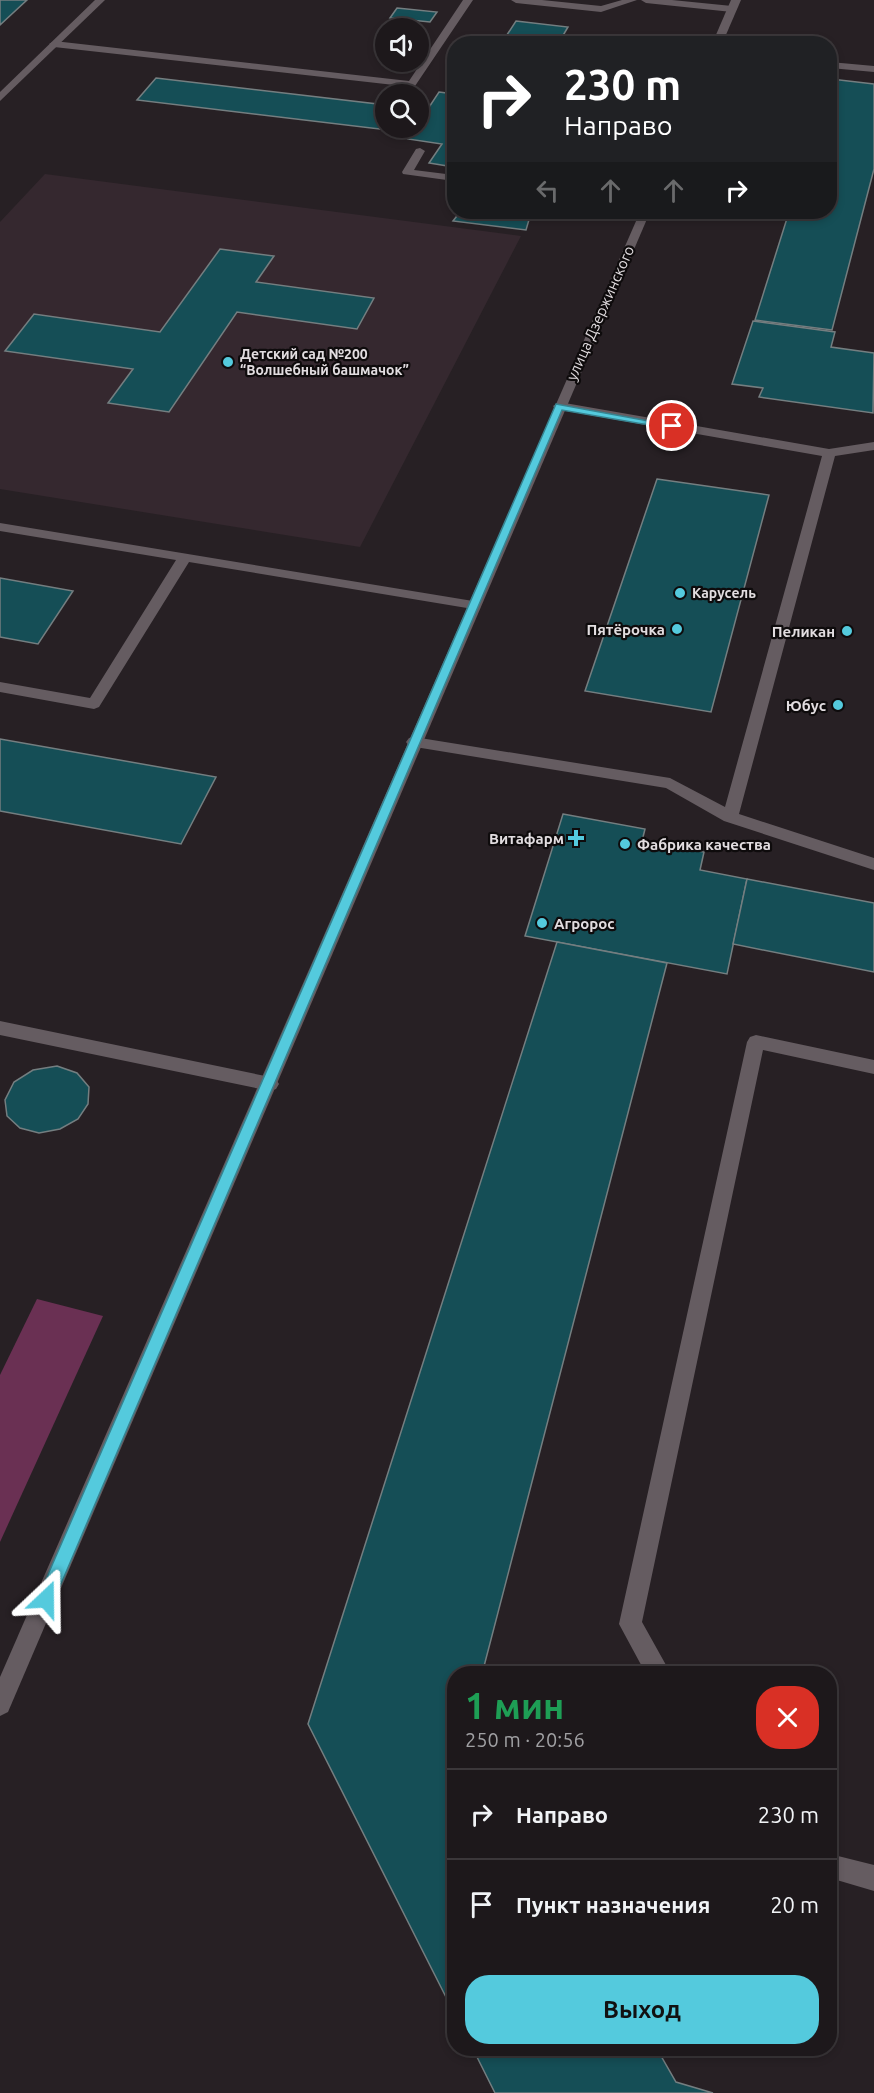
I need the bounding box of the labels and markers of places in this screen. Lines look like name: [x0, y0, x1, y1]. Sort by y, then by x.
place label: Детский сад №200 “Волшебный башмачок”: [240, 346, 409, 378]
marker: Детский сад №200 “Волшебный башмачок”: [221, 355, 235, 369]
pin: [646, 400, 697, 451]
place label: Карусель: [692, 585, 756, 601]
marker: Карусель: [673, 586, 687, 600]
place label: Пятёрочка: [586, 621, 665, 638]
marker: Пятёрочка: [670, 622, 684, 636]
place label: Пеликан: [772, 623, 835, 640]
marker: Пеликан: [840, 624, 854, 638]
place label: Юбус: [786, 697, 826, 714]
marker: Юбус: [831, 698, 845, 712]
place label: Витафарм: [489, 830, 564, 847]
marker: Витафарм: [569, 831, 583, 845]
place label: Фабрика качества: [637, 836, 771, 853]
marker: Фабрика качества: [618, 837, 632, 851]
place label: Агророс: [554, 915, 615, 932]
marker: Агророс: [535, 916, 549, 930]

